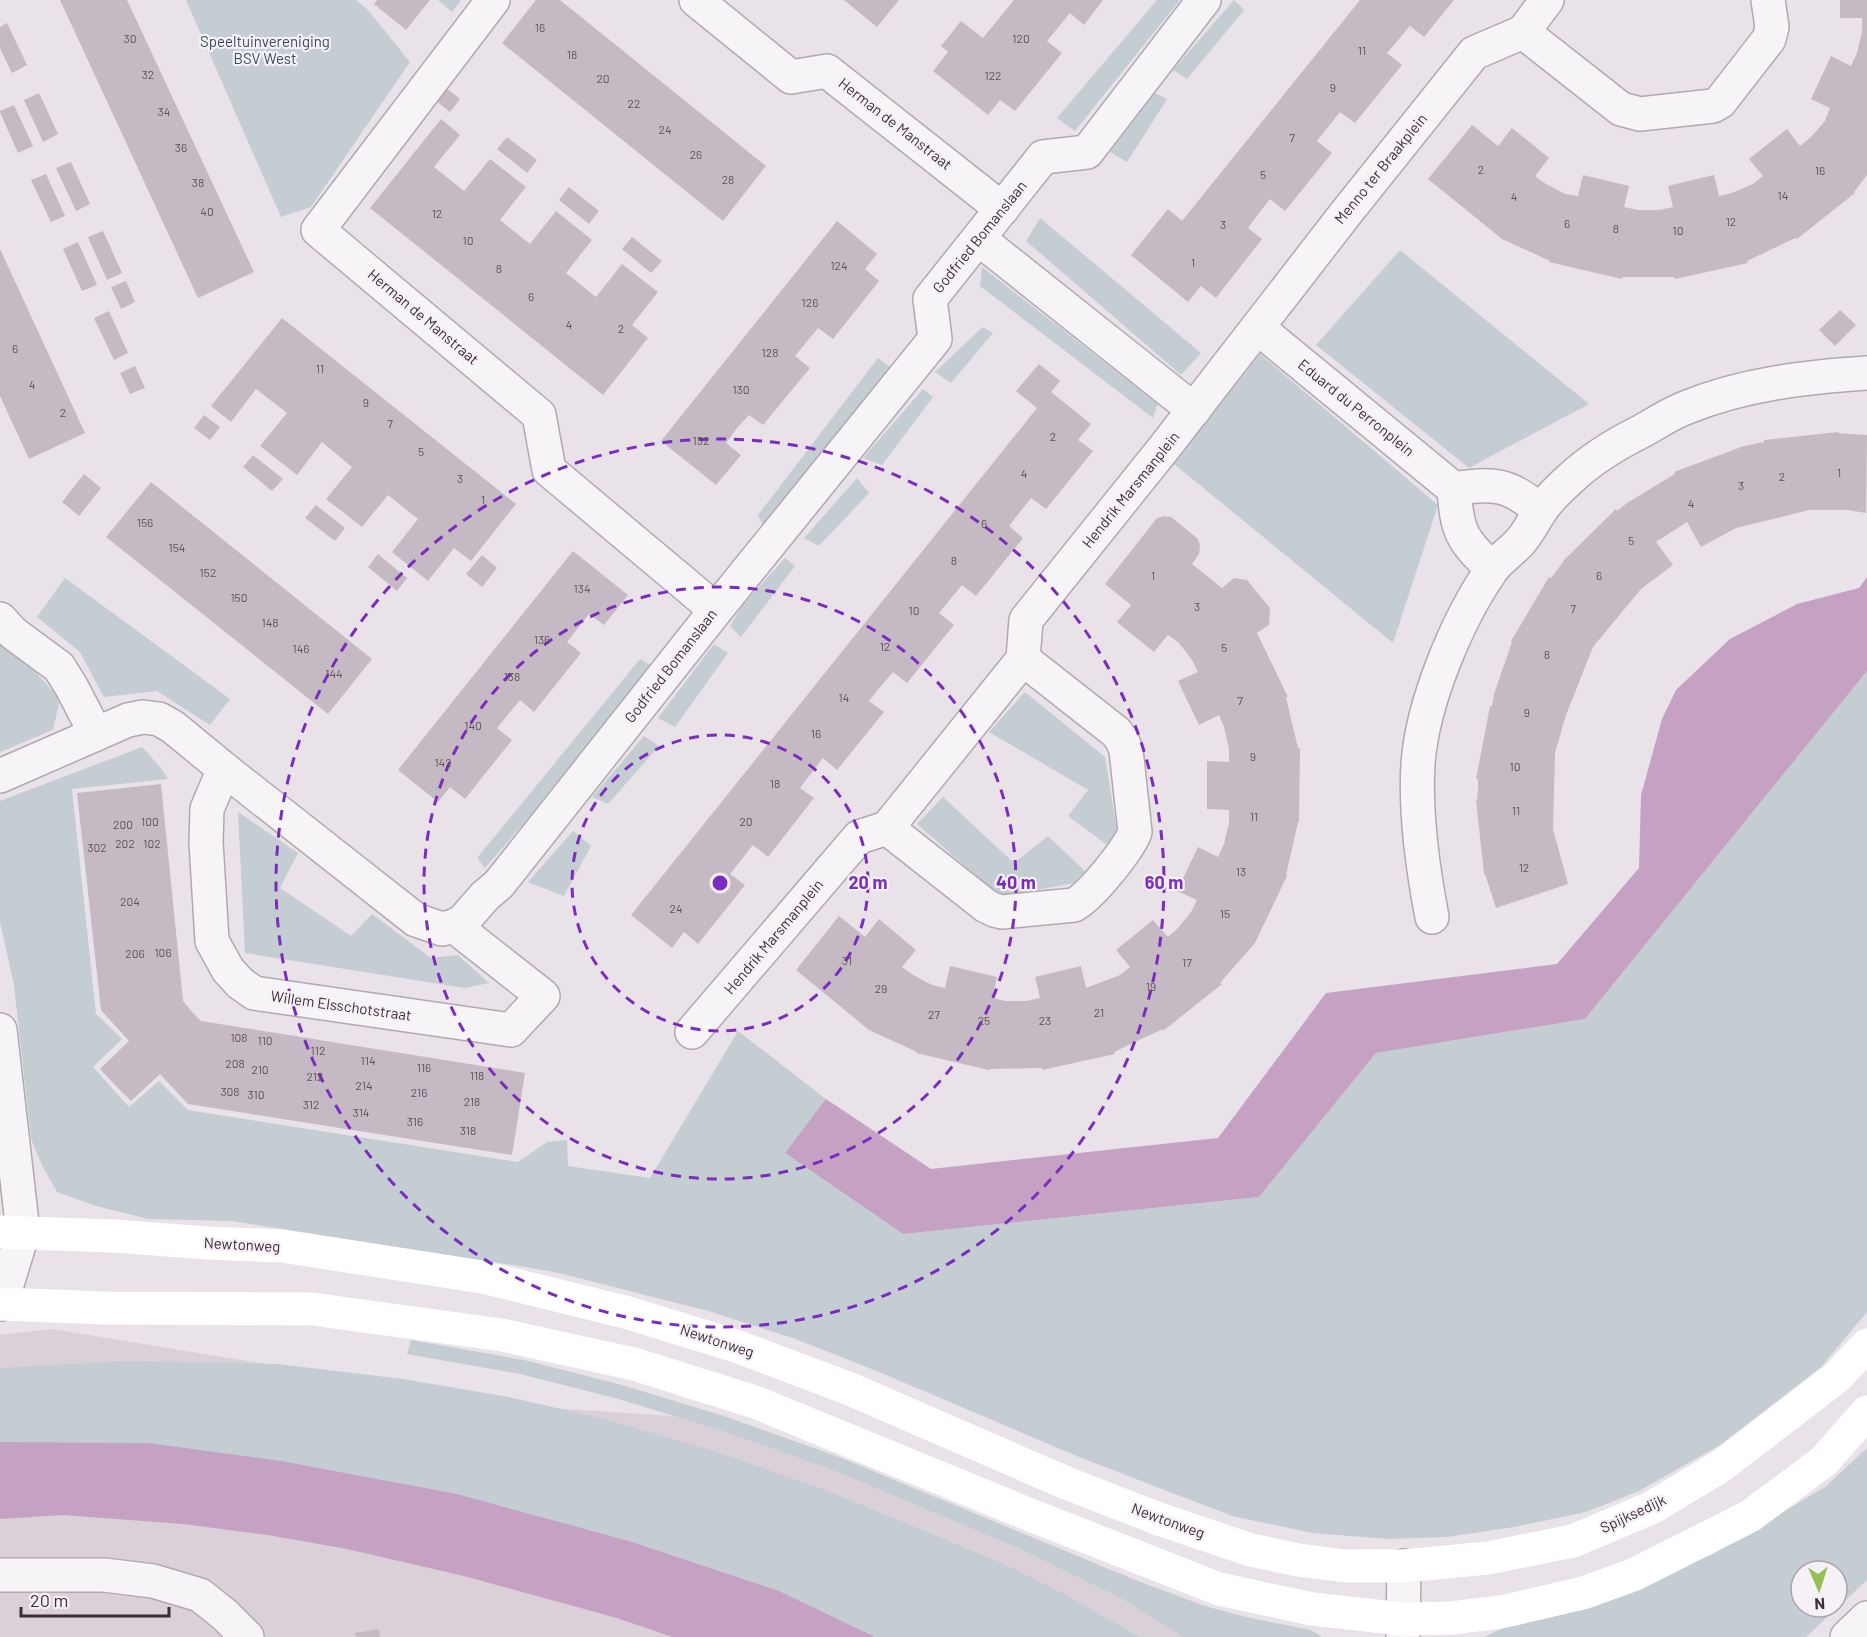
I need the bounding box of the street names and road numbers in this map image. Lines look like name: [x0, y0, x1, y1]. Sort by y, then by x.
street label: Herman de Manstraat: [835, 73, 956, 173]
street label: Menno ter Braakplein: [1330, 109, 1430, 227]
street label: Godfried Bomanslaan: [928, 177, 1030, 296]
street label: Herman de Manstraat: [365, 265, 483, 368]
street label: Eduard du Perronplein: [1295, 355, 1418, 460]
street label: Hendrik Marsmanplein: [1078, 428, 1183, 551]
street label: Godfried Bomanslaan: [620, 605, 720, 726]
street label: Hendrik Marsmanplein: [720, 875, 827, 998]
street label: Willem Elsschotstraat: [269, 986, 413, 1024]
street label: Newtonweg: [203, 1233, 281, 1255]
street label: Newtonweg: [678, 1320, 757, 1360]
street label: Spijksedijk: [1597, 1490, 1669, 1536]
street label: Newtonweg: [1129, 1498, 1207, 1542]

